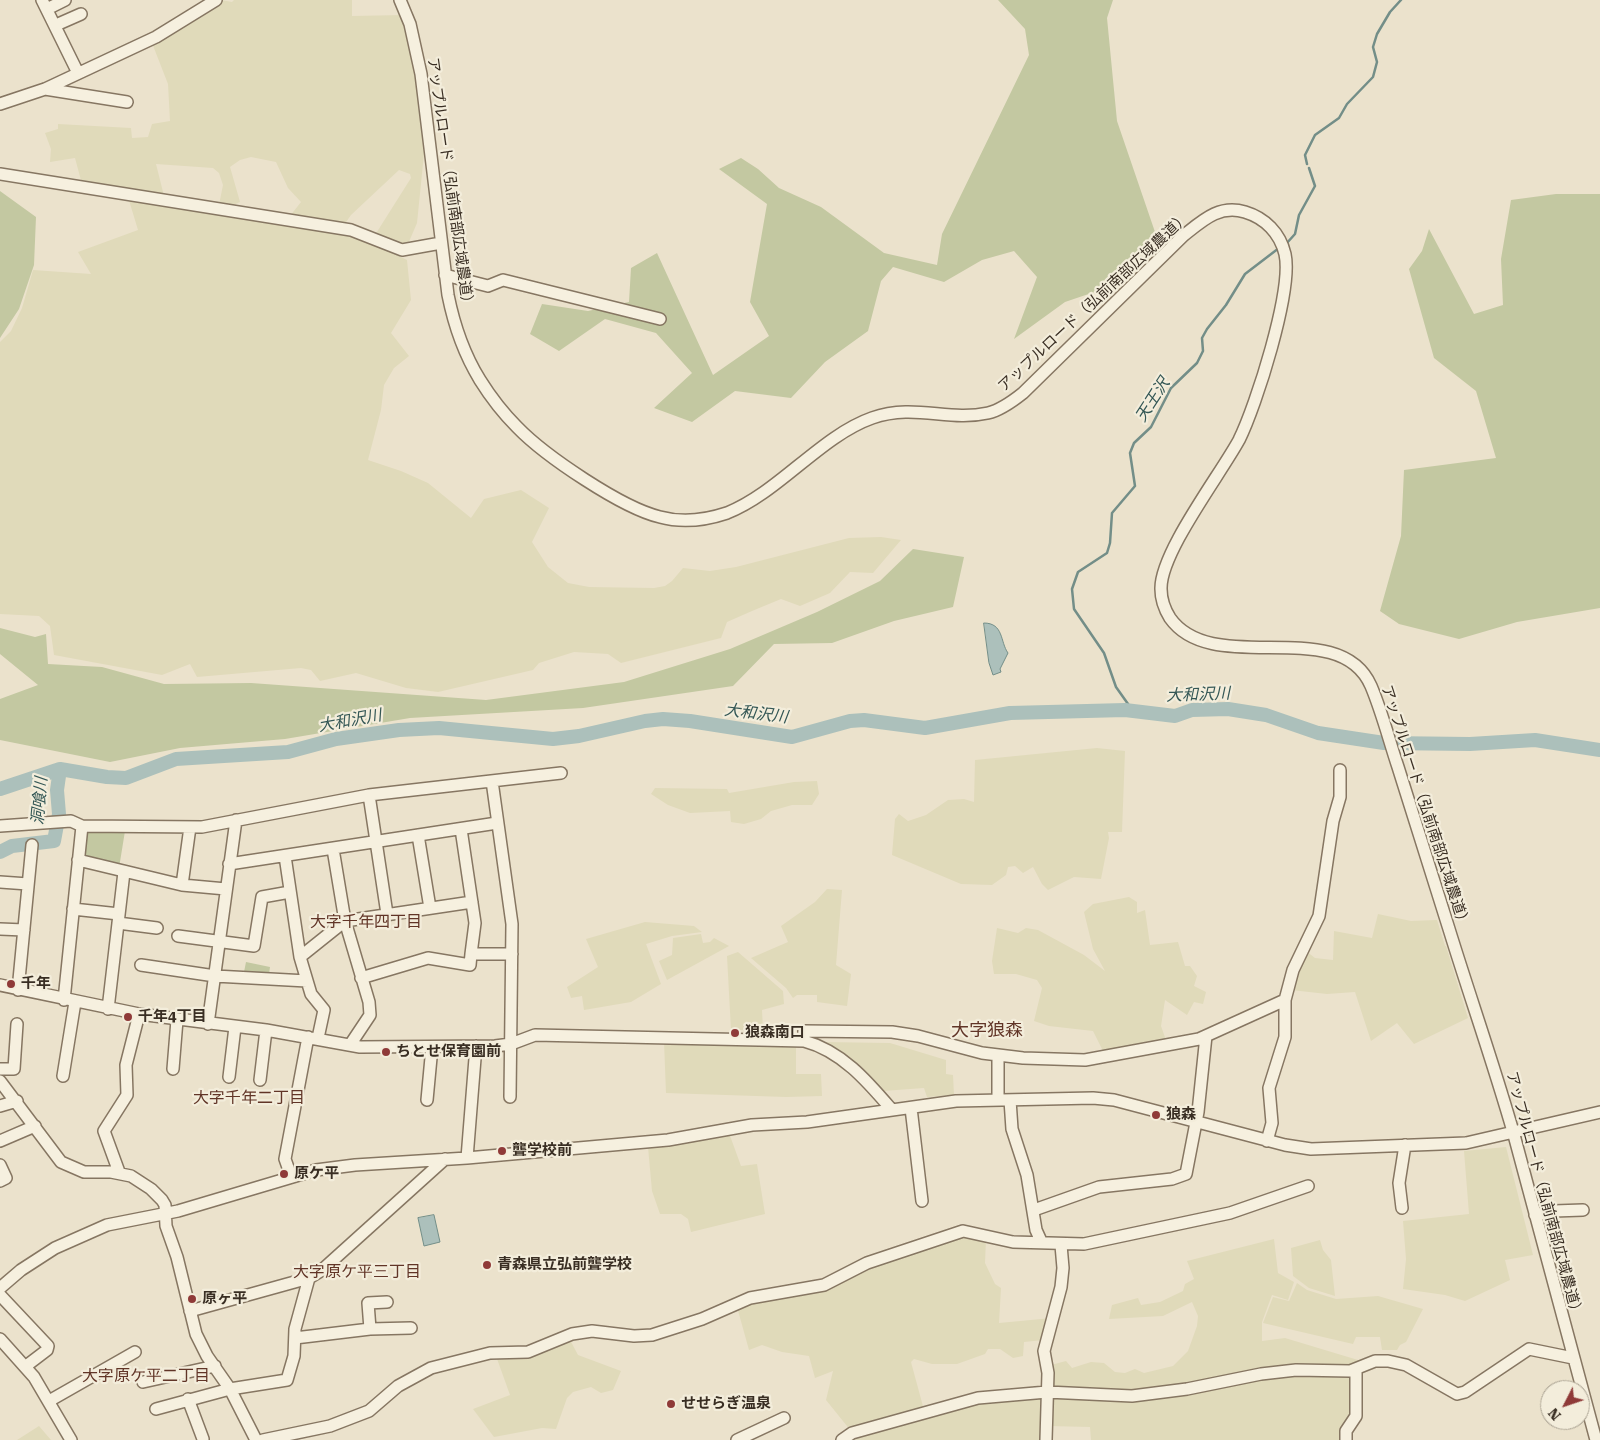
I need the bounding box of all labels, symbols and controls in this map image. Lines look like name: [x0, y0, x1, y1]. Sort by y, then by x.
street label: アップルロード（弘前南部広域農道）: [423, 56, 477, 312]
street label: アップルロード（弘前南部広域農道）: [995, 208, 1193, 396]
water label: 天王沢: [1132, 375, 1174, 425]
street label: アップルロード（弘前南部広域農道）: [1377, 683, 1473, 931]
water label: 大和沢川: [1166, 684, 1230, 706]
water label: 大和沢川: [723, 701, 789, 727]
water label: 大和沢川: [317, 706, 383, 736]
water label: 洞喰川: [28, 776, 52, 826]
district label: 大字千年四丁目: [310, 912, 422, 932]
place label: 千年: [21, 975, 51, 993]
marker: 千年: [5, 978, 17, 990]
place label: 千年4丁目: [138, 1008, 206, 1026]
marker: 千年4丁目: [122, 1011, 134, 1023]
district label: 大字狼森: [951, 1020, 1023, 1042]
place label: 狼森南口: [745, 1024, 805, 1042]
marker: 狼森南口: [729, 1027, 741, 1039]
place label: ちとせ保育園前: [396, 1043, 501, 1061]
marker: ちとせ保育園前: [380, 1046, 392, 1058]
street label: アップルロード（弘前南部広域農道）: [1502, 1070, 1586, 1320]
district label: 大字千年二丁目: [193, 1088, 305, 1108]
place label: 狼森: [1166, 1106, 1196, 1124]
marker: 狼森: [1150, 1109, 1162, 1121]
place label: 聾学校前: [512, 1142, 572, 1160]
marker: 聾学校前: [496, 1145, 508, 1157]
place label: 原ケ平: [294, 1165, 339, 1183]
marker: 原ケ平: [278, 1168, 290, 1180]
place label: 青森県立弘前聾学校: [497, 1256, 632, 1274]
marker: 青森県立弘前聾学校: [481, 1259, 493, 1271]
district label: 大字原ケ平三丁目: [293, 1262, 421, 1282]
place label: 原ヶ平: [202, 1290, 247, 1308]
marker: 原ヶ平: [186, 1293, 198, 1305]
district label: 大字原ケ平二丁目: [82, 1366, 210, 1386]
north arrow: [1540, 1380, 1590, 1430]
place label: せせらぎ温泉: [681, 1395, 771, 1413]
marker: せせらぎ温泉: [665, 1398, 677, 1410]
text: N: [1545, 1405, 1564, 1424]

